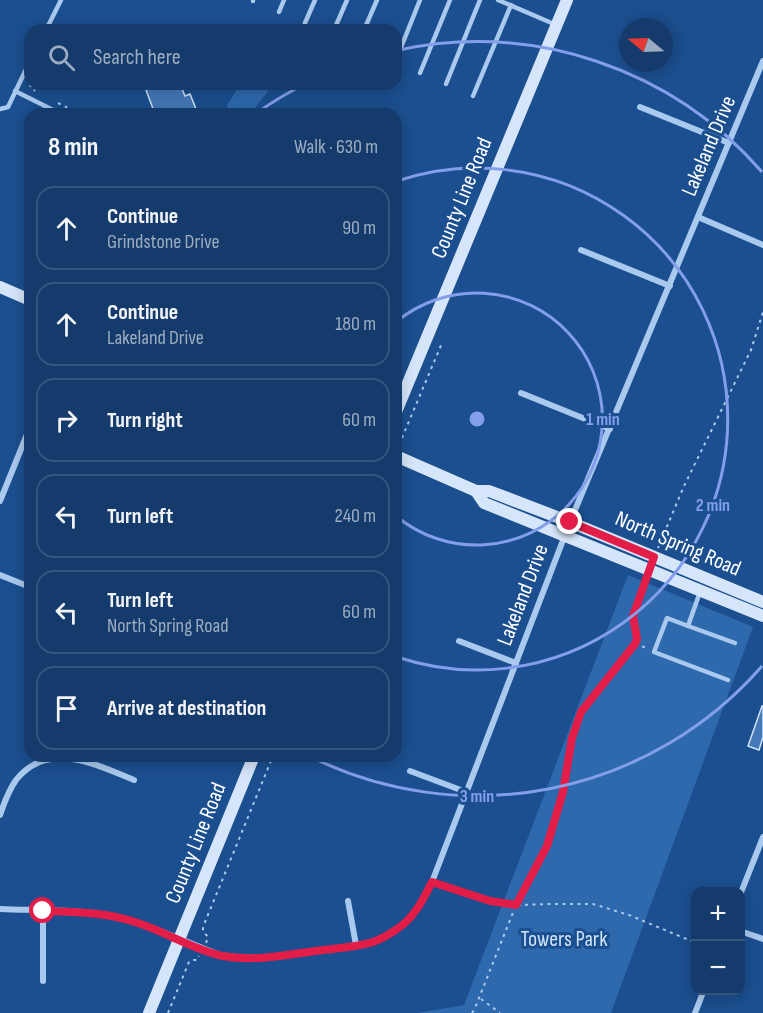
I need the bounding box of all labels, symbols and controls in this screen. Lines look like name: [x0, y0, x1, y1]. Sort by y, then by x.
north arrow: [619, 18, 673, 72]
search box: [24, 24, 402, 90]
icon: search: [45, 41, 78, 74]
text: Search here: [93, 44, 180, 71]
street label: Lakeland Drive: [676, 92, 742, 200]
text: 8 min: [48, 132, 98, 163]
street label: County Line Road: [426, 134, 498, 262]
text: Walk · 630 m: [294, 135, 378, 159]
text: Continue: [107, 203, 178, 230]
icon: ahead: [50, 212, 83, 245]
text: 90 m: [342, 216, 376, 240]
text: Grindstone Drive: [107, 230, 220, 254]
text: Continue: [107, 299, 178, 326]
icon: ahead: [50, 308, 83, 341]
text: 180 m: [335, 312, 376, 336]
text: Lakeland Drive: [107, 326, 204, 350]
icon: right: [50, 404, 83, 437]
text: Turn right: [107, 407, 183, 434]
text: 60 m: [342, 408, 376, 432]
centre of rings: [467, 409, 487, 429]
text: 1 min: [586, 409, 620, 430]
text: 2 min: [696, 495, 730, 516]
icon: left: [50, 500, 83, 533]
text: Turn left: [107, 503, 173, 530]
text: 240 m: [335, 504, 376, 528]
street label: North Spring Road: [611, 505, 745, 583]
route end: [556, 508, 582, 534]
street label: Lakeland Drive: [491, 540, 555, 650]
text: Turn left: [107, 587, 173, 614]
icon: left: [50, 596, 83, 629]
text: 60 m: [342, 600, 376, 624]
text: North Spring Road: [107, 614, 229, 638]
icon: arrive: [50, 692, 83, 725]
text: Arrive at destination: [107, 695, 266, 722]
street label: County Line Road: [160, 779, 232, 907]
text: 3 min: [460, 786, 494, 807]
map controls: [691, 887, 745, 995]
button: +: [691, 887, 745, 941]
route start: [29, 897, 55, 923]
park label: Towers Park: [520, 926, 608, 953]
button: −: [691, 941, 745, 995]

